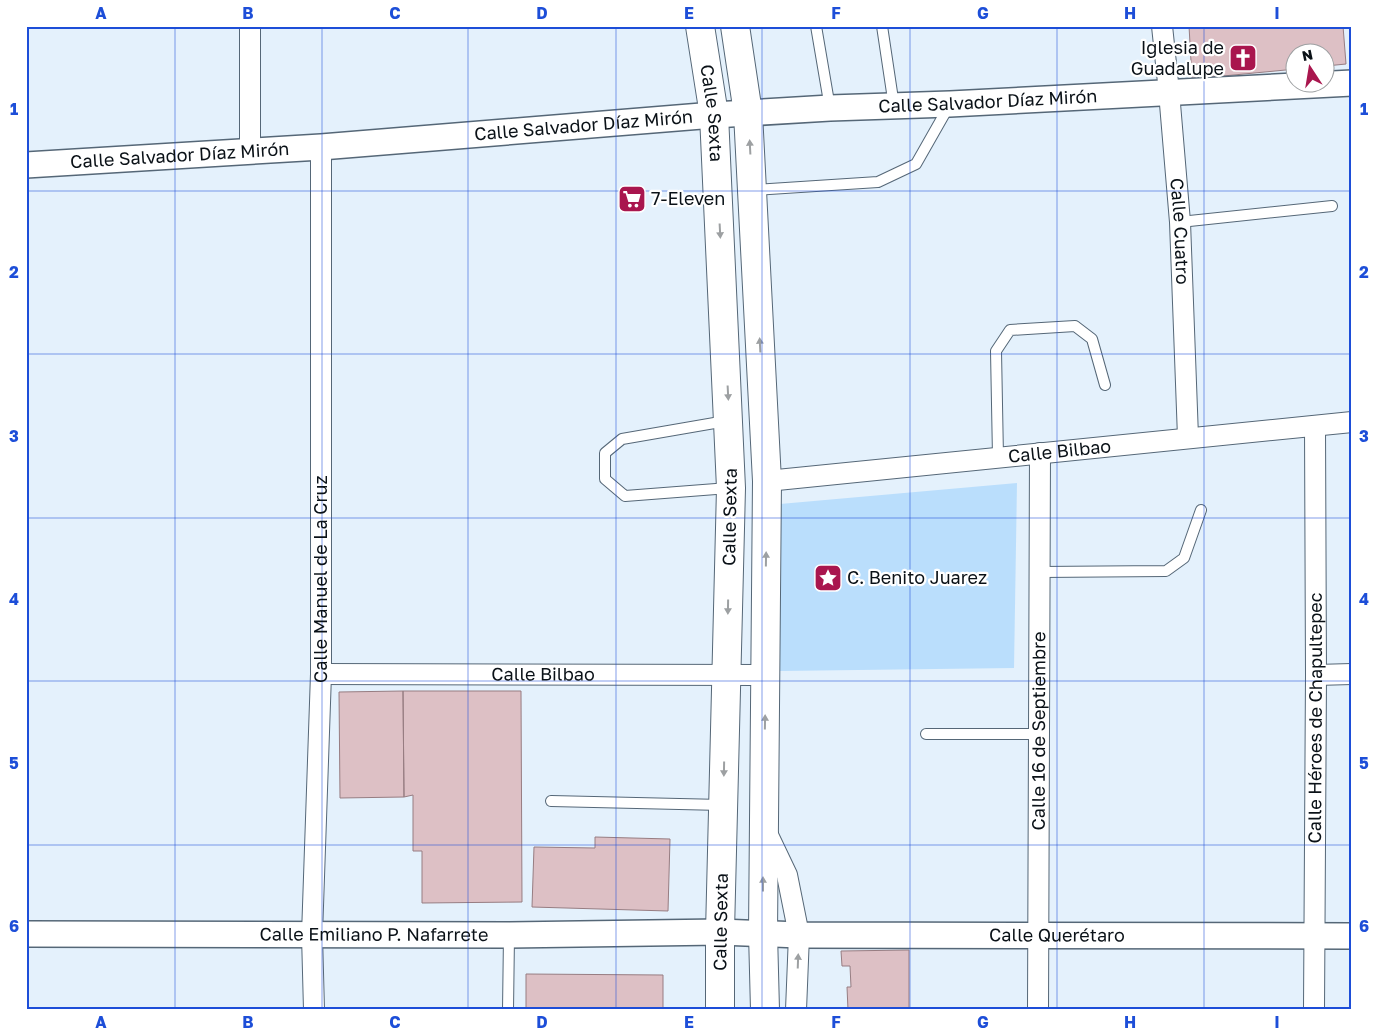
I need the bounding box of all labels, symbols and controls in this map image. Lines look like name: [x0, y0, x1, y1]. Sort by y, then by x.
text: A: [95, 3, 107, 23]
text: B: [242, 3, 254, 23]
text: C: [389, 3, 401, 23]
text: D: [536, 3, 548, 23]
text: E: [684, 3, 694, 23]
text: F: [831, 3, 841, 23]
text: G: [977, 3, 989, 23]
text: H: [1124, 3, 1136, 23]
text: I: [1274, 3, 1280, 23]
place label: Iglesia de Guadalupe: [1131, 36, 1224, 79]
north arrow: [1286, 42, 1336, 92]
church icon: Iglesia de Guadalupe: [1228, 43, 1258, 73]
text: N: [1300, 45, 1314, 64]
street label: Calle Sexta: [696, 63, 728, 162]
street label: Calle Salvador Díaz Mirón: [878, 84, 1098, 116]
text: 1: [10, 99, 18, 119]
text: 1: [1360, 99, 1368, 119]
street label: Calle Salvador Díaz Mirón: [473, 105, 694, 144]
street label: Calle Salvador Díaz Mirón: [70, 137, 290, 172]
one-way arrow: [746, 139, 754, 155]
street label: Calle Cuatro: [1166, 177, 1194, 285]
supermarket icon: 7-Eleven: [617, 184, 647, 214]
place label: 7-Eleven: [651, 187, 725, 209]
one-way arrow: [716, 223, 724, 239]
text: 2: [9, 262, 19, 282]
text: 2: [1359, 262, 1369, 282]
one-way arrow: [756, 336, 764, 352]
one-way arrow: [724, 386, 732, 402]
text: 3: [9, 426, 19, 446]
text: 3: [1359, 426, 1369, 446]
street label: Calle Bilbao: [1007, 434, 1112, 467]
street label: Calle Sexta: [717, 468, 741, 566]
street label: Calle Manuel de La Cruz: [309, 475, 331, 683]
one-way arrow: [762, 551, 770, 567]
place icon: C. Benito Juarez: [813, 563, 843, 593]
place label: C. Benito Juarez: [847, 566, 987, 588]
text: 4: [9, 589, 19, 609]
text: 4: [1359, 589, 1369, 609]
street label: Calle Héroes de Chapultepec: [1303, 592, 1326, 844]
one-way arrow: [724, 599, 732, 615]
street label: Calle 16 de Septiembre: [1027, 632, 1049, 830]
street label: Calle Bilbao: [491, 662, 595, 685]
one-way arrow: [761, 714, 769, 730]
text: 5: [9, 753, 19, 773]
text: 5: [1359, 753, 1369, 773]
one-way arrow: [720, 762, 728, 778]
street label: Calle Sexta: [708, 873, 732, 971]
one-way arrow: [759, 876, 767, 892]
text: 6: [9, 916, 19, 936]
text: 6: [1359, 916, 1369, 936]
street label: Calle Emiliano P. Nafarrete: [259, 922, 489, 945]
street label: Calle Querétaro: [989, 923, 1125, 946]
one-way arrow: [795, 953, 803, 969]
text: A: [95, 1012, 107, 1032]
text: B: [242, 1012, 254, 1032]
text: C: [389, 1012, 401, 1032]
text: D: [536, 1012, 548, 1032]
text: E: [684, 1012, 694, 1032]
text: F: [831, 1012, 841, 1032]
text: G: [977, 1012, 989, 1032]
text: H: [1124, 1012, 1136, 1032]
text: I: [1274, 1012, 1280, 1032]

